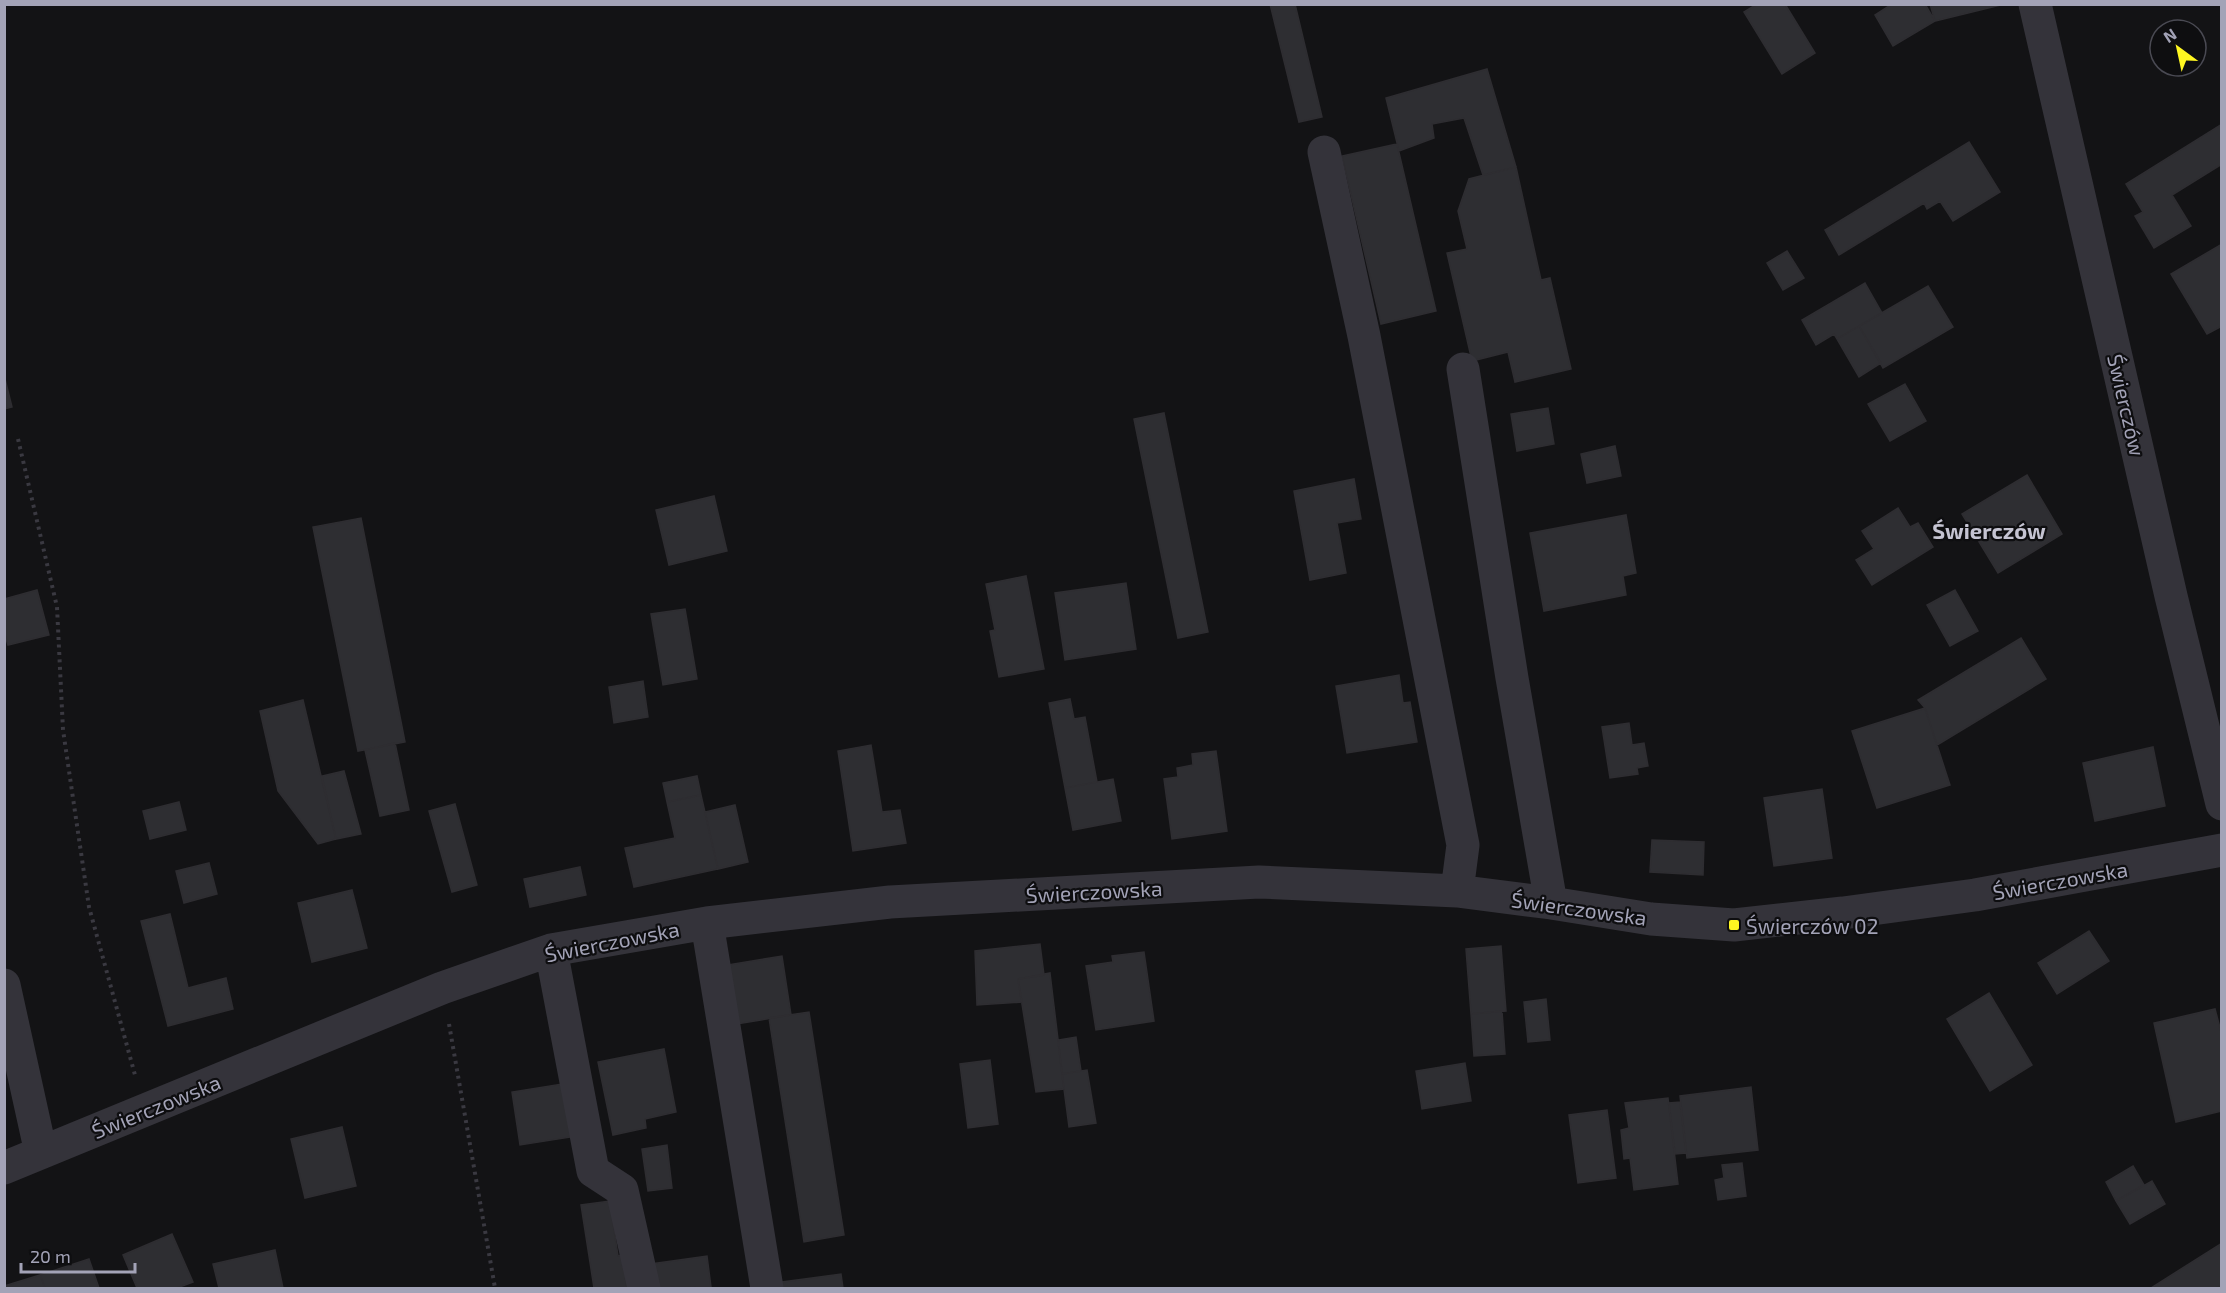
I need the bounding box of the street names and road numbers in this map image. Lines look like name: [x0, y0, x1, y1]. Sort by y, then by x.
street label: Świerczów: [2103, 352, 2151, 458]
street label: Świerczowska: [1991, 856, 2129, 904]
street label: Świerczowska: [1025, 875, 1163, 907]
street label: Świerczowska: [1510, 886, 1648, 930]
street label: Świerczowska: [543, 916, 681, 966]
street label: Świerczowska: [88, 1069, 224, 1143]

